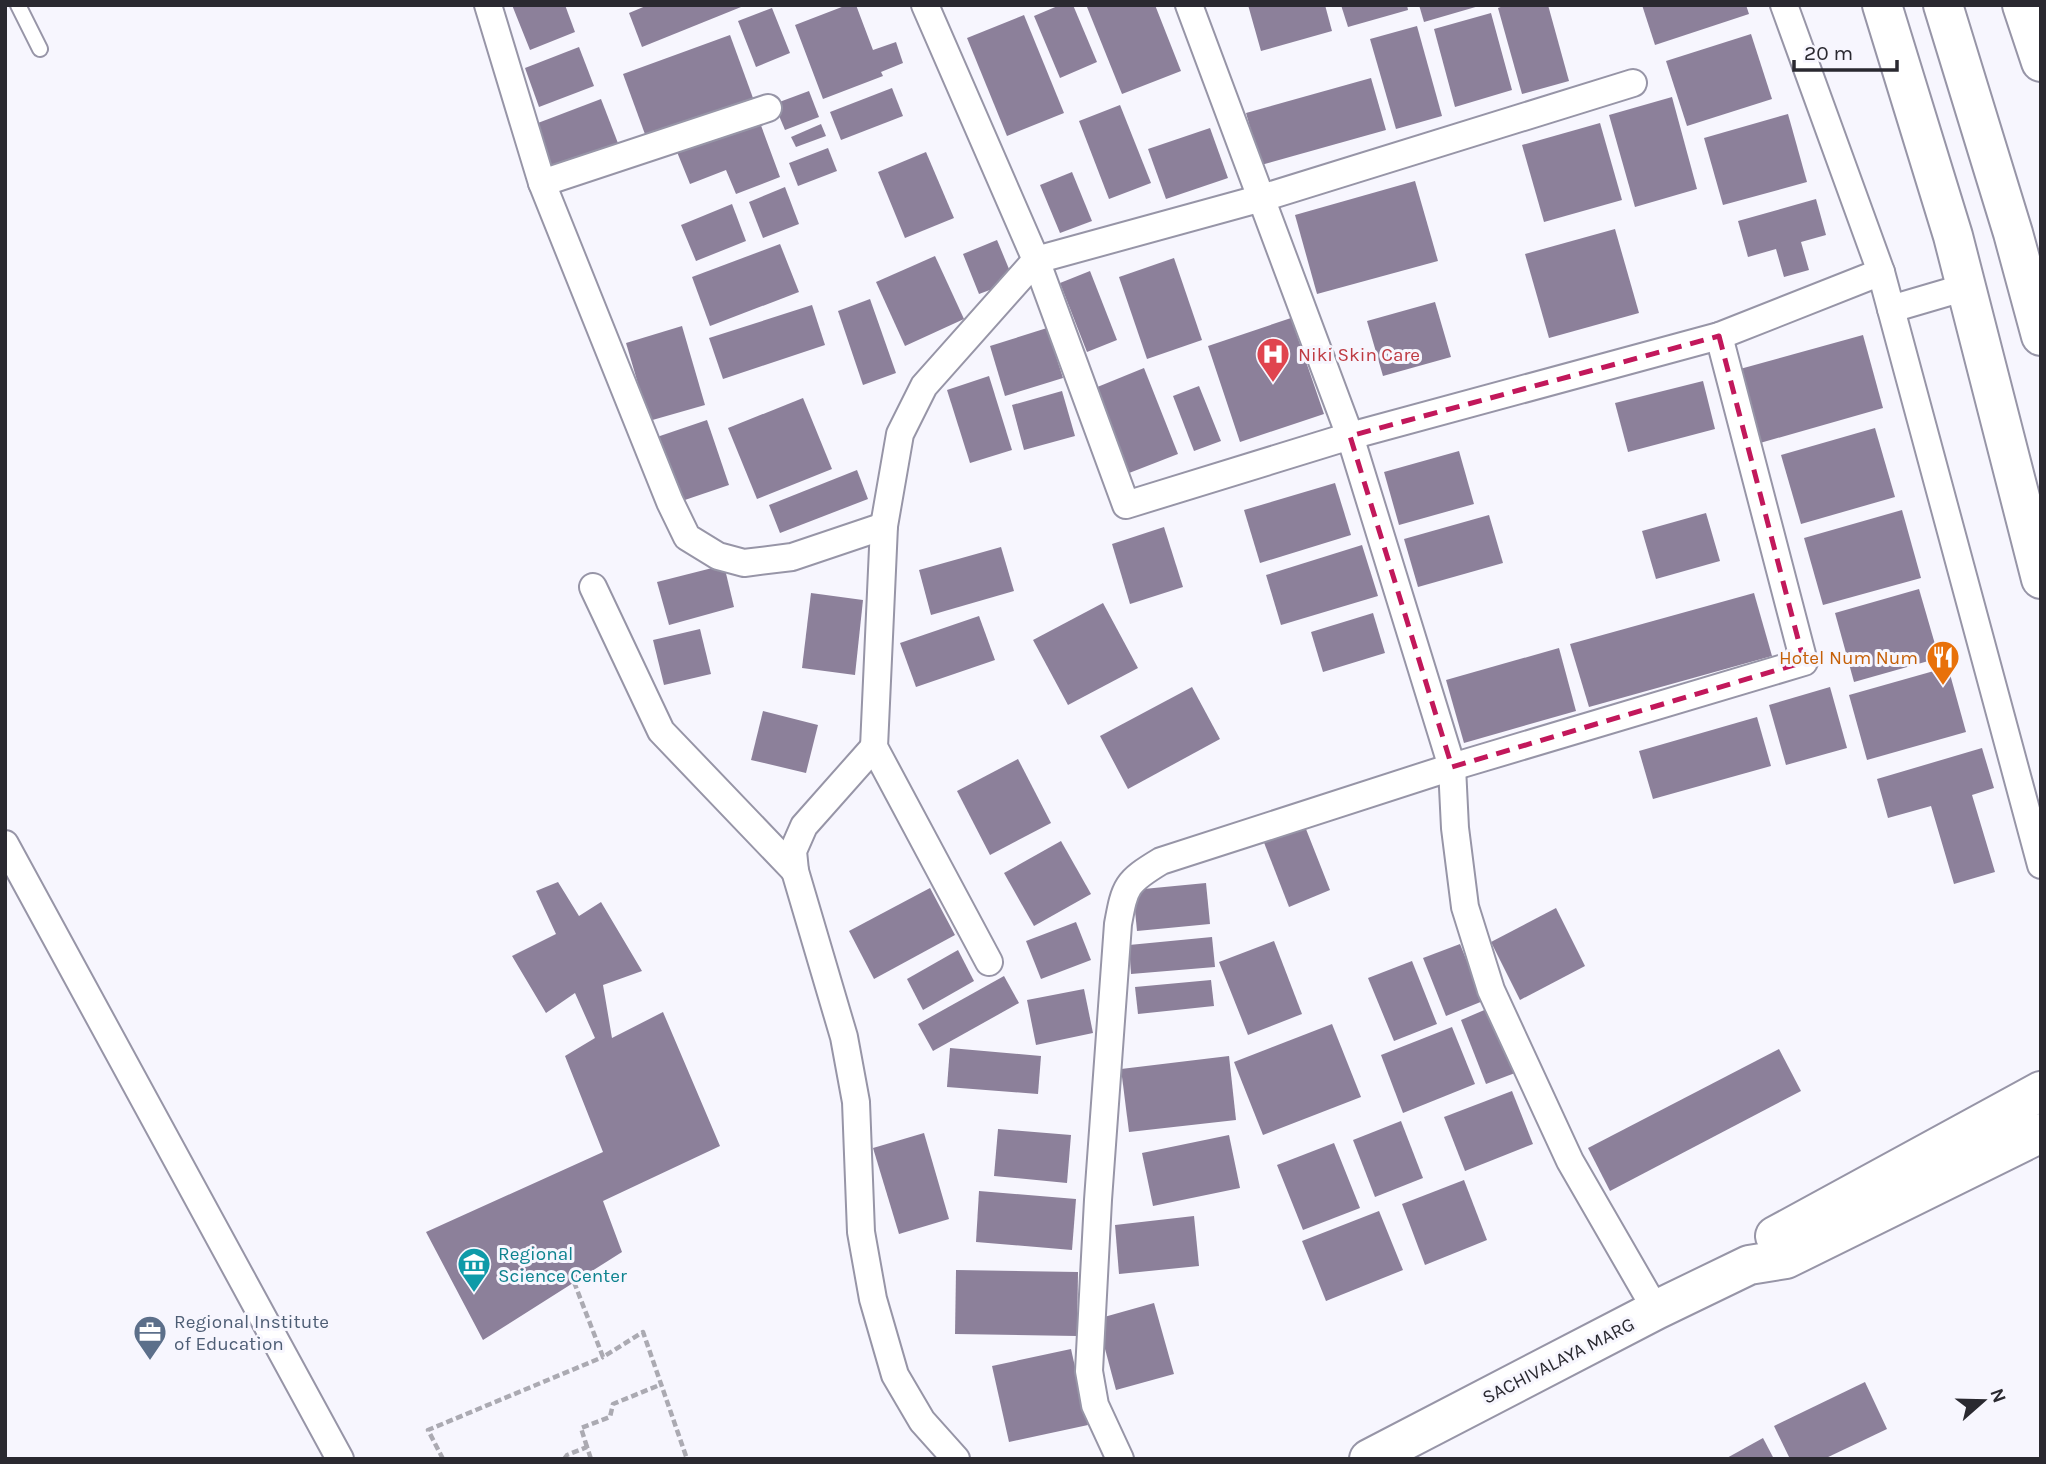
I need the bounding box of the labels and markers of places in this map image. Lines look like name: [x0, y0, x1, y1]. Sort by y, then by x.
hospital icon: Niki Skin Care: [1254, 335, 1292, 384]
place label: Niki Skin Care: [1298, 344, 1420, 366]
restaurant icon: Hotel Num Num: [1924, 638, 1962, 687]
place label: Hotel Num Num: [1779, 647, 1918, 669]
place label: Regional Science Center: [498, 1243, 627, 1287]
museum icon: Regional Science Center: [455, 1245, 493, 1294]
place label: Regional Institute of Education: [174, 1311, 329, 1355]
office icon: Regional Institute of Education: [131, 1313, 169, 1362]

